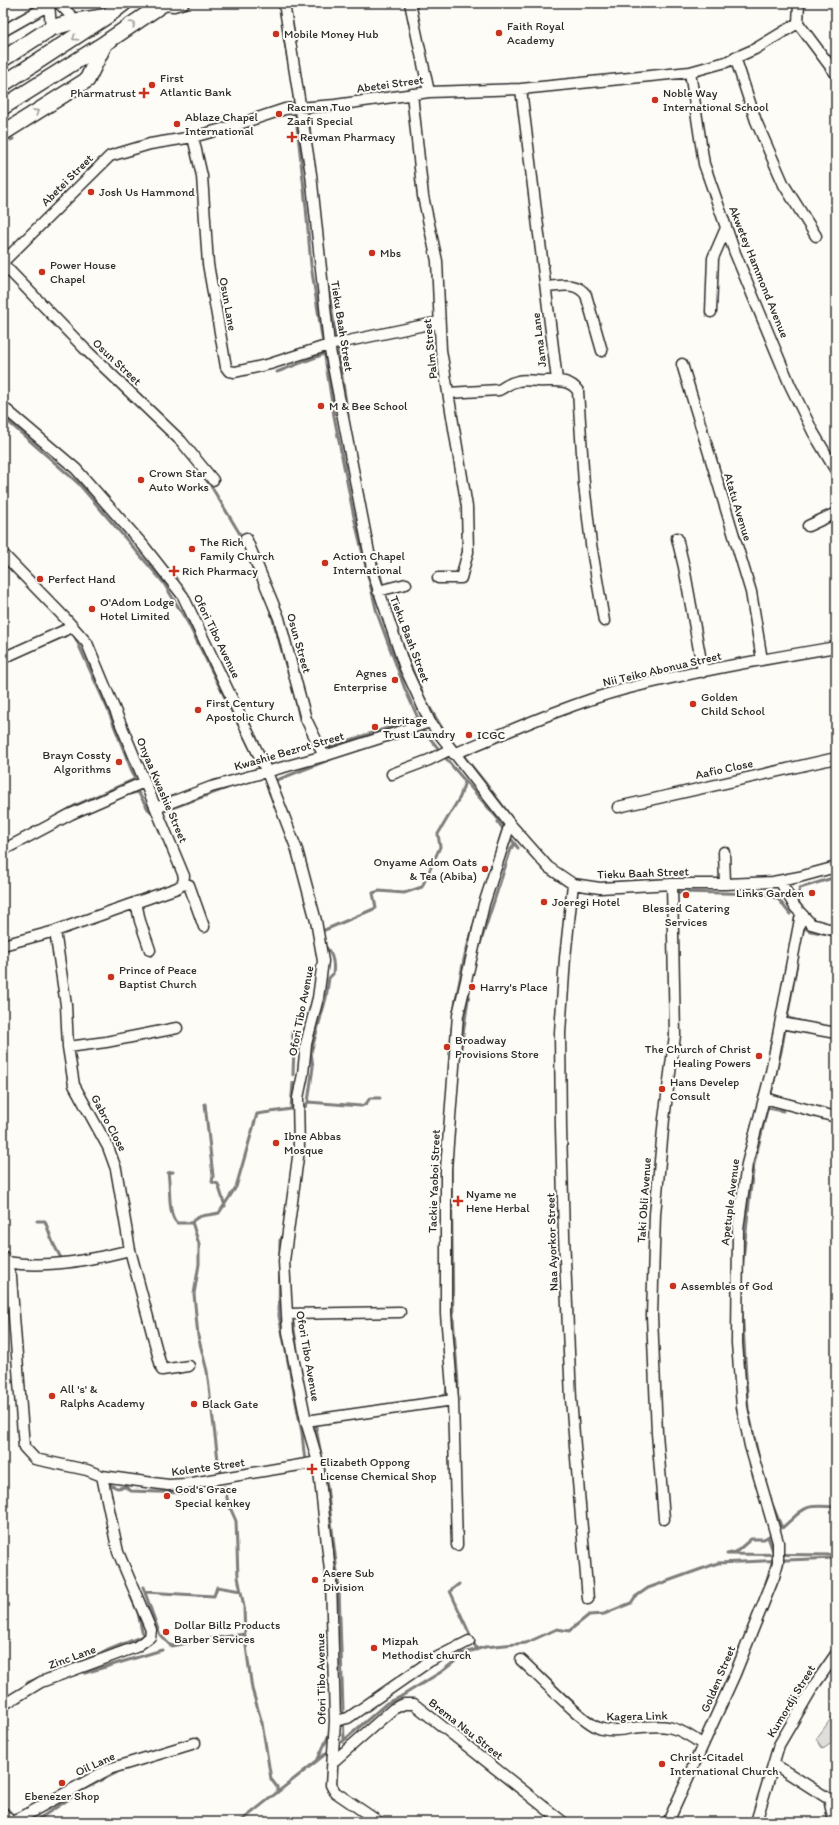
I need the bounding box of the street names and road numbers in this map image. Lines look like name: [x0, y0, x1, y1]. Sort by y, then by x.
street label: Abetei Street: [356, 72, 425, 96]
street label: Abetei Street: [38, 151, 96, 209]
street label: Akwetey Hammond Avenue: [726, 204, 792, 340]
street label: Osun Lane: [216, 276, 240, 332]
street label: Tieku Baah Street: [328, 280, 356, 373]
street label: Jama Lane: [529, 312, 549, 368]
street label: Palm Street: [420, 318, 440, 380]
street label: Osun Street: [90, 336, 145, 389]
street label: Atatu Avenue: [721, 471, 755, 543]
street label: Ofori Tibo Avenue: [191, 592, 244, 681]
street label: Tieku Baah Street: [387, 594, 433, 685]
street label: Osun Street: [284, 611, 314, 675]
street label: Nii Teiko Abonua Street: [601, 648, 723, 689]
street label: Kwashie Bezrot Street: [232, 728, 346, 773]
street label: Onyaa Kwashie Street: [133, 735, 191, 845]
street label: Aafio Close: [694, 756, 754, 782]
street label: Tieku Baah Street: [597, 864, 690, 882]
street label: Ofori Tibo Avenue: [285, 964, 317, 1057]
street label: Gabro Close: [88, 1092, 130, 1154]
street label: Tackie Yaoboi Street: [425, 1129, 443, 1233]
street label: Taki Obli Avenue: [634, 1157, 654, 1243]
street label: Apetuple Avenue: [718, 1158, 742, 1246]
street label: Naa Ayorkor Street: [543, 1192, 561, 1291]
street label: Ofori Tibo Avenue: [293, 1310, 323, 1403]
street label: Kolente Street: [170, 1455, 246, 1479]
street label: Ofori Tibo Avenue: [313, 1633, 329, 1725]
street label: Zinc Lane: [46, 1642, 98, 1672]
street label: Golden Street: [698, 1643, 739, 1715]
street label: Kumordji Street: [764, 1662, 818, 1740]
street label: Brema Nsu Street: [426, 1695, 507, 1763]
street label: Kagera Link: [606, 1708, 669, 1724]
street label: Oil Lane: [73, 1749, 117, 1779]

